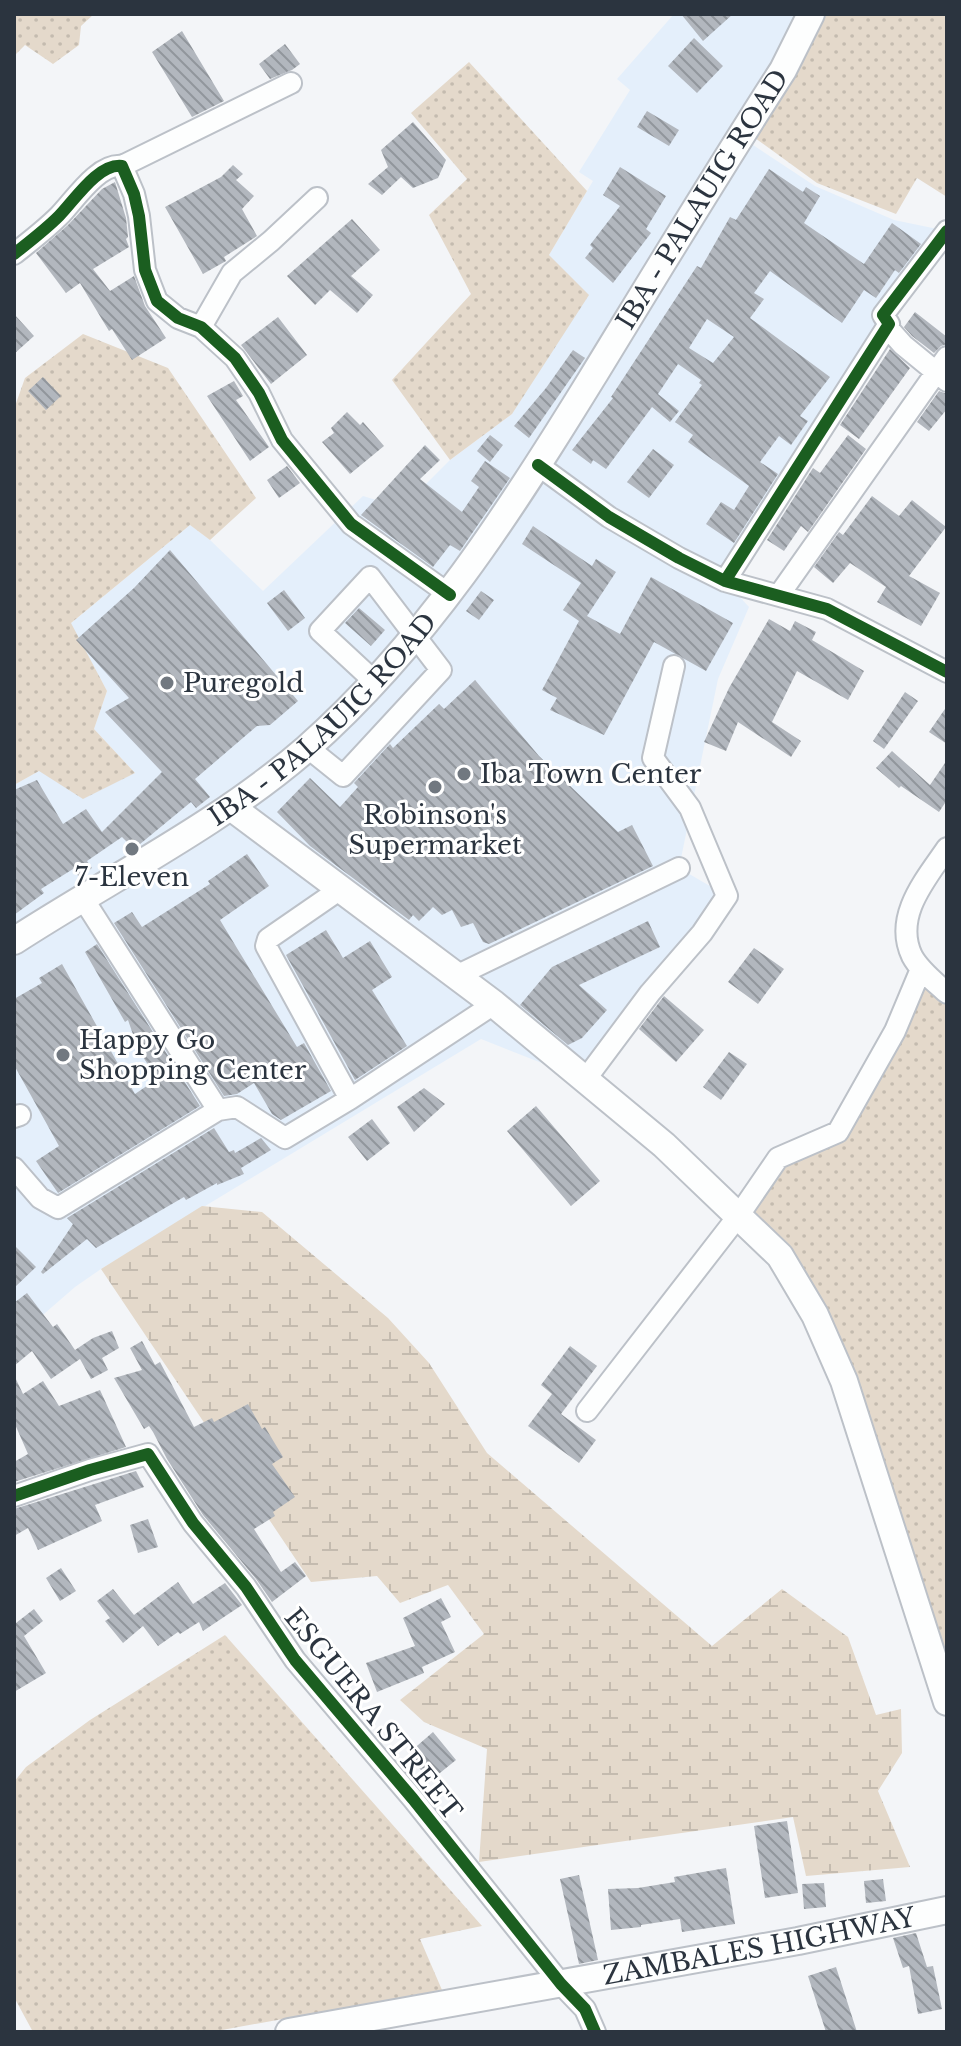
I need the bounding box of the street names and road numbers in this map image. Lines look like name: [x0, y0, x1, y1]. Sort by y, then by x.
street label: IBA - PALAUIG ROAD: [610, 63, 795, 335]
street label: IBA - PALAUIG ROAD: [203, 606, 443, 833]
street label: ESGUERA STREET: [278, 1602, 468, 1826]
street label: ZAMBALES HIGHWAY: [600, 1901, 919, 1992]

